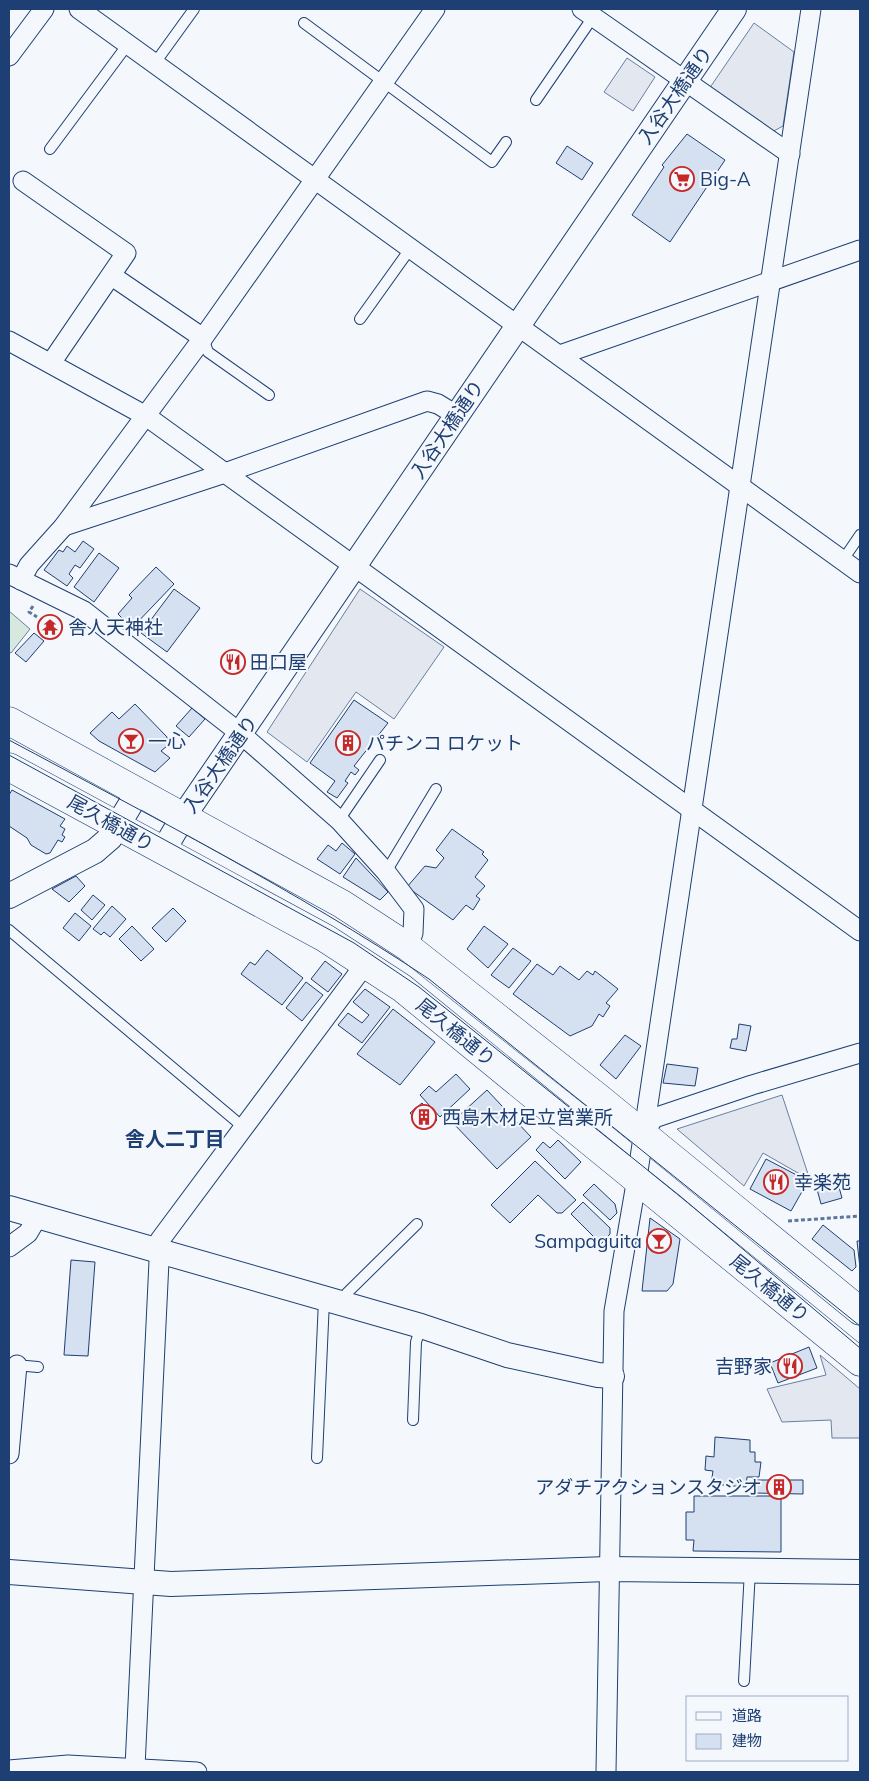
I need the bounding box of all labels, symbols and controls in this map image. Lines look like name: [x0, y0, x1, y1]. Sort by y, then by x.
street label: 入谷大橋通り: [632, 41, 718, 149]
supermarket icon: Big-A: [669, 166, 695, 192]
place label: Big-A: [700, 167, 751, 191]
street label: 入谷大橋通り: [405, 375, 489, 483]
temple icon: 舎人天神社: [37, 614, 63, 640]
place label: 舎人天神社: [68, 615, 163, 639]
restaurant icon: 田口屋: [220, 649, 246, 675]
place label: 田口屋: [250, 650, 307, 674]
street label: 入谷大橋通り: [177, 710, 263, 818]
bar icon: 一心: [118, 728, 144, 754]
place label: 一心: [148, 729, 186, 753]
building icon: パチンコ ロケット: [335, 730, 361, 756]
place label: パチンコ ロケット: [366, 731, 523, 755]
street label: 尾久橋通り: [64, 789, 158, 857]
street label: 尾久橋通り: [412, 993, 500, 1071]
building icon: 西島木材足立営業所: [411, 1104, 437, 1130]
place label: 西島木材足立営業所: [442, 1105, 613, 1129]
district label: 舎人二丁目: [125, 1126, 225, 1151]
restaurant icon: 幸楽苑: [763, 1169, 789, 1195]
place label: 幸楽苑: [794, 1170, 851, 1194]
bar icon: Sampaguita: [646, 1228, 672, 1254]
place label: Sampaguita: [534, 1229, 642, 1253]
street label: 尾久橋通り: [726, 1249, 814, 1327]
restaurant icon: 吉野家: [777, 1353, 803, 1379]
place label: 吉野家: [715, 1354, 772, 1378]
building icon: アダチアクションスタジオ: [766, 1474, 792, 1500]
place label: アダチアクションスタジオ: [535, 1475, 762, 1499]
legend: [686, 1696, 849, 1761]
text: 道路: [732, 1706, 762, 1725]
text: 建物: [732, 1731, 762, 1750]

